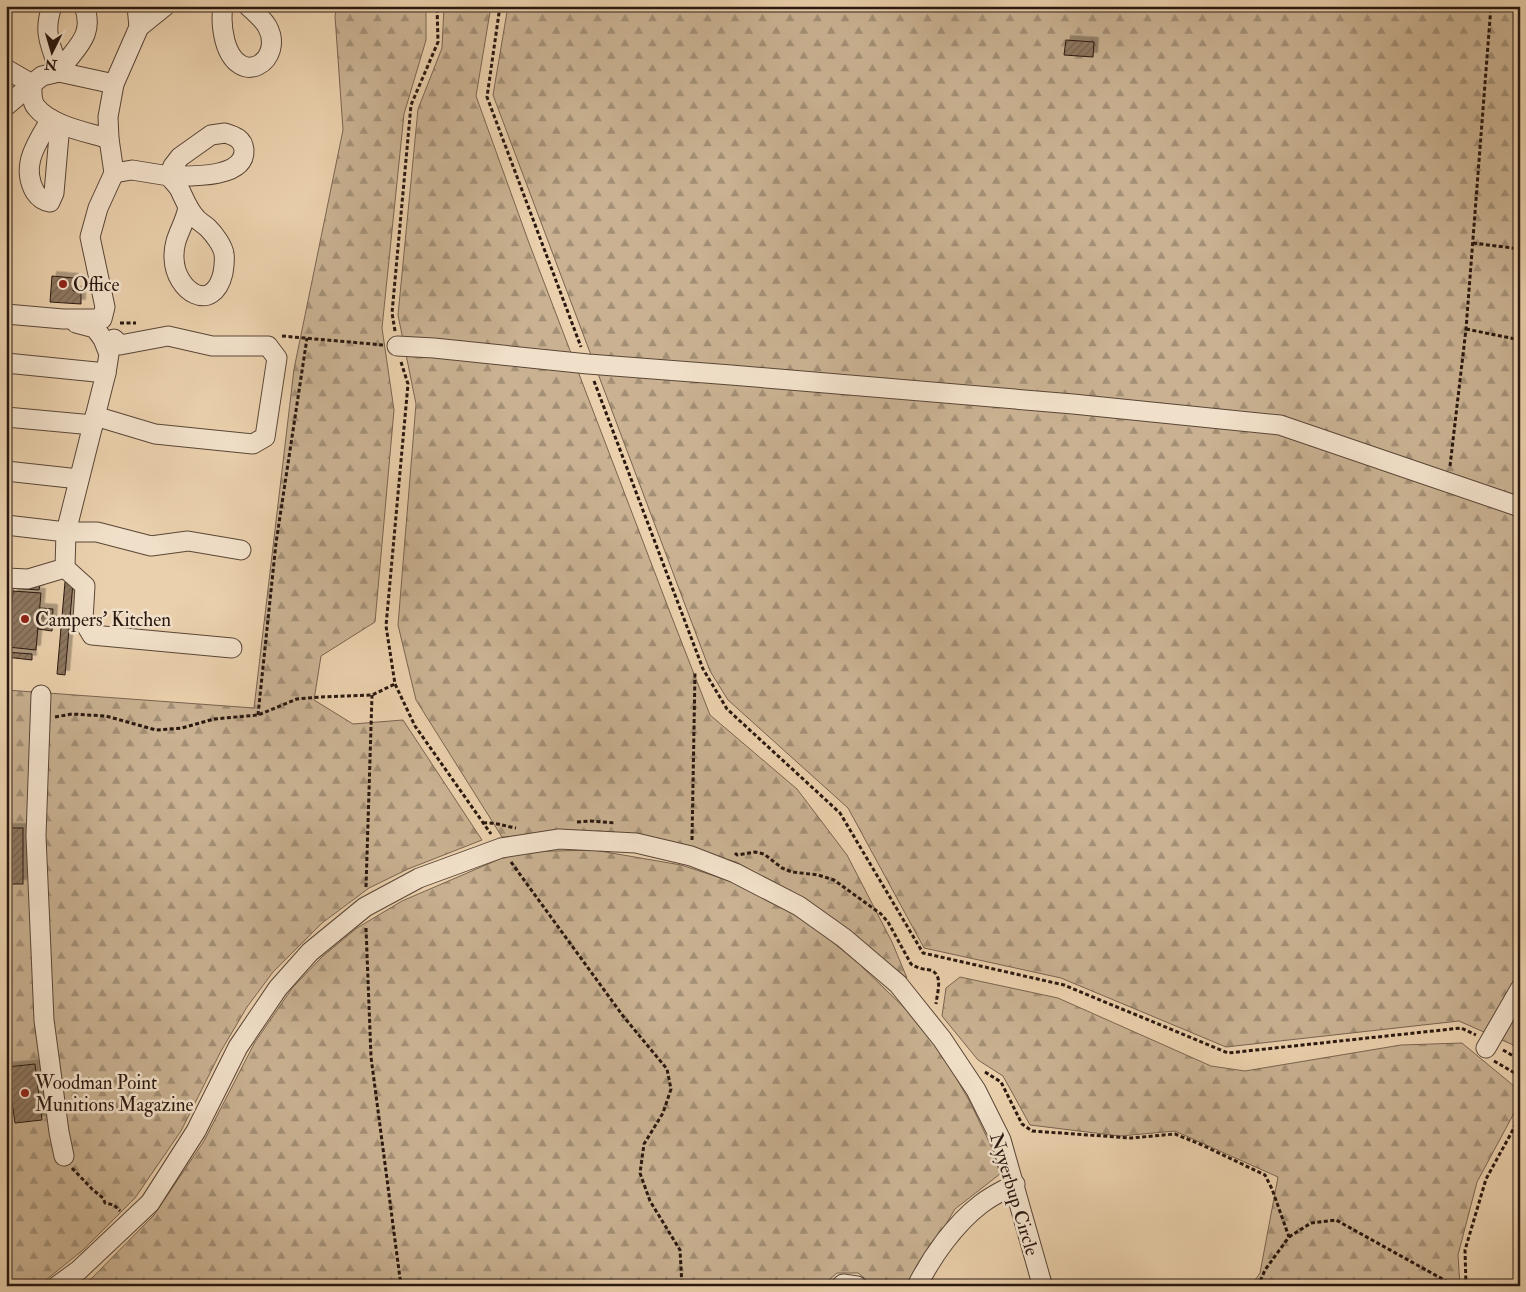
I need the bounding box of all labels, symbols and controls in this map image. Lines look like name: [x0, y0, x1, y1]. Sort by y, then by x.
north arrow: [28, 28, 78, 78]
text: N: [43, 55, 59, 74]
place label: Office: [73, 273, 119, 297]
marker: Office: [57, 278, 69, 290]
place label: Campers' Kitchen: [35, 608, 171, 633]
marker: Campers' Kitchen: [19, 613, 31, 625]
place label: Woodman Point Munitions Magazine: [34, 1071, 194, 1117]
marker: Woodman Point Munitions Magazine: [19, 1087, 31, 1099]
street label: Nyyerbup Circle: [983, 1130, 1044, 1259]

